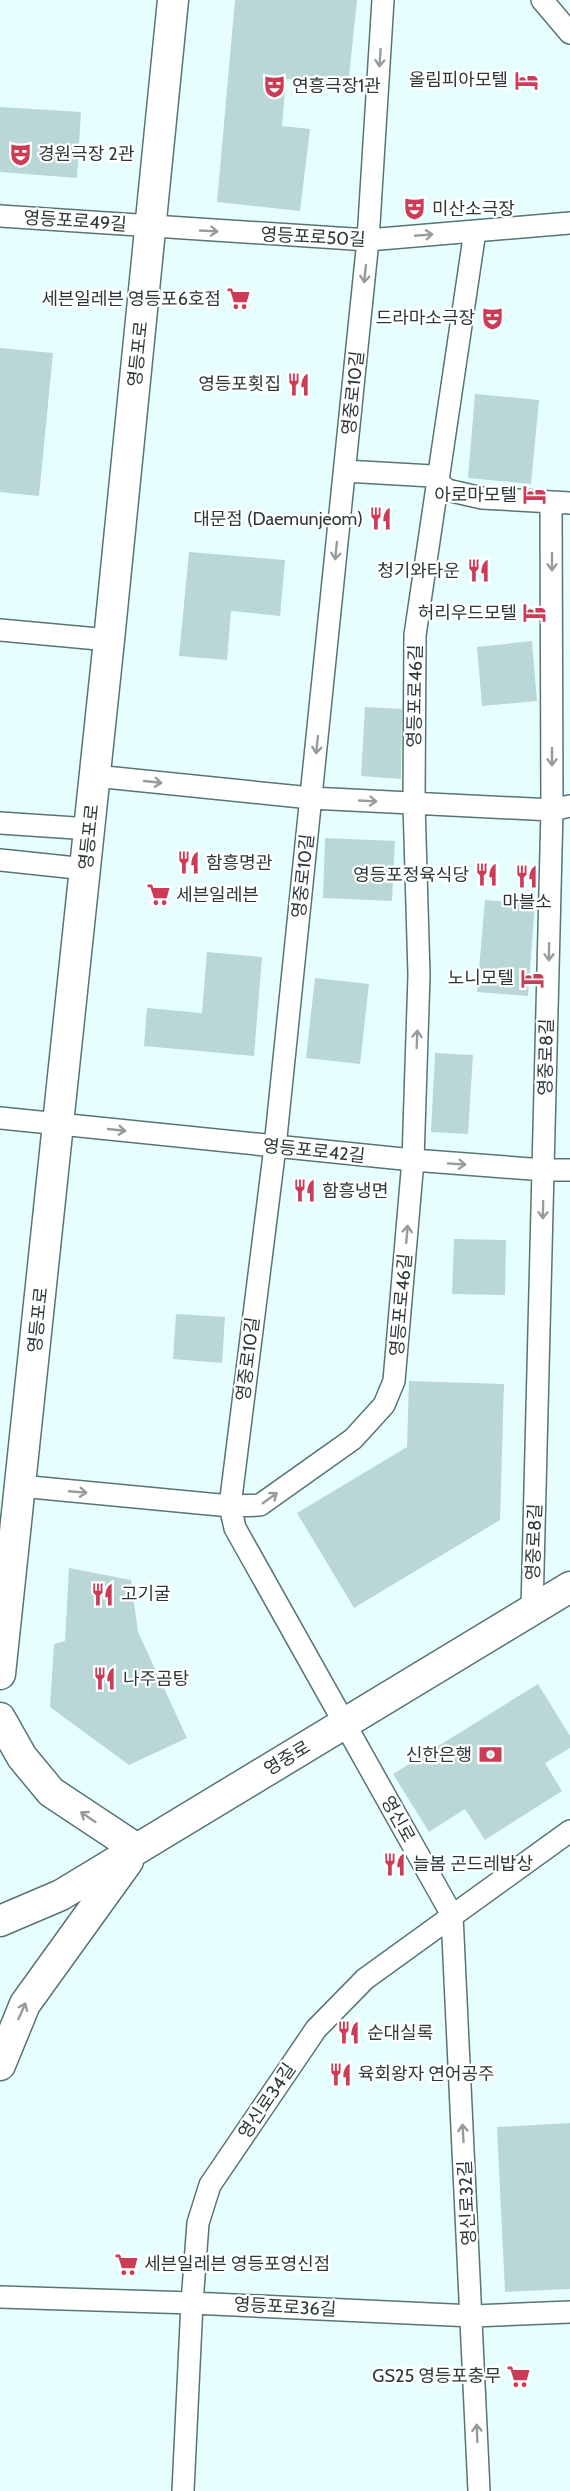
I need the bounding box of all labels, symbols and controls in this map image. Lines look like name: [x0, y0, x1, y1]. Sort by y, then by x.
one-way arrow: [374, 48, 385, 68]
hotel icon: 올림피아모텔: [513, 67, 539, 93]
place label: 올림피아모텔: [409, 69, 508, 91]
theatre icon: 연흥극장1관: [261, 73, 287, 99]
place label: 연흥극장1관: [292, 75, 381, 97]
theatre icon: 경원극장 2관: [7, 141, 33, 167]
place label: 경원극장 2관: [38, 143, 135, 165]
theatre icon: 미산소극장: [401, 196, 427, 222]
place label: 미산소극장: [432, 198, 515, 220]
street label: 영등포로49길: [23, 206, 127, 236]
street label: 영등포로50길: [260, 223, 366, 251]
one-way arrow: [198, 226, 218, 237]
one-way arrow: [414, 230, 434, 241]
one-way arrow: [359, 263, 370, 283]
supermarket icon: 세븐일레븐 영등포6호점: [226, 286, 252, 312]
place label: 세븐일레븐 영등포6호점: [41, 288, 221, 310]
theatre icon: 드라마소극장: [480, 305, 506, 331]
place label: 드라마소극장: [376, 307, 475, 329]
street label: 영등포로: [124, 320, 152, 388]
street label: 영중로10길: [338, 350, 368, 436]
restaurant icon: 영등포횟집: [286, 371, 312, 397]
place label: 영등포횟집: [198, 373, 281, 395]
hotel icon: 아로마모텔: [522, 482, 548, 508]
place label: 아로마모텔: [434, 484, 517, 506]
restaurant icon: 대문점 (Daemunjeom): [368, 506, 394, 532]
place label: 대문점 (Daemunjeom): [193, 508, 363, 530]
one-way arrow: [331, 541, 342, 561]
one-way arrow: [546, 552, 558, 572]
restaurant icon: 청기와타운: [465, 558, 491, 584]
place label: 청기와타운: [377, 560, 460, 582]
hotel icon: 허리우드모텔: [522, 600, 548, 626]
place label: 허리우드모텔: [418, 602, 517, 624]
street label: 영등포로46길: [403, 644, 427, 748]
one-way arrow: [311, 735, 322, 755]
one-way arrow: [546, 747, 558, 767]
one-way arrow: [143, 777, 163, 788]
one-way arrow: [358, 796, 378, 807]
street label: 영등포로: [75, 803, 103, 871]
street label: 영중로10길: [288, 833, 318, 919]
restaurant icon: 함흥명관: [175, 850, 201, 876]
place label: 함흥명관: [206, 852, 273, 874]
restaurant icon: 영등포정육식당: [474, 862, 500, 888]
restaurant icon: 마블소: [514, 863, 540, 889]
place label: 영등포정육식당: [353, 864, 469, 886]
supermarket icon: 세븐일레븐: [145, 882, 171, 908]
place label: 세븐일레븐: [176, 884, 259, 906]
place label: 마블소: [502, 891, 552, 913]
one-way arrow: [543, 942, 555, 962]
hotel icon: 노니모텔: [519, 965, 545, 991]
place label: 노니모텔: [448, 967, 514, 989]
street label: 영중로8길: [534, 1018, 558, 1096]
one-way arrow: [411, 1030, 423, 1050]
one-way arrow: [106, 1125, 126, 1136]
street label: 영등포로42길: [262, 1135, 366, 1167]
one-way arrow: [446, 1158, 466, 1169]
restaurant icon: 함흥냉면: [291, 1178, 317, 1204]
place label: 함흥냉면: [322, 1180, 388, 1202]
one-way arrow: [537, 1200, 549, 1220]
one-way arrow: [402, 1225, 413, 1245]
street label: 영등포로46길: [386, 1253, 416, 1357]
street label: 영등포로: [24, 1286, 52, 1354]
street label: 영중로10길: [232, 1316, 264, 1402]
one-way arrow: [68, 1487, 88, 1498]
one-way arrow: [262, 1492, 278, 1504]
street label: 영중로8길: [522, 1503, 546, 1581]
restaurant icon: 고기굴: [90, 1581, 116, 1607]
place label: 고기굴: [121, 1583, 171, 1605]
restaurant icon: 나주곰탕: [92, 1666, 118, 1692]
place label: 나주곰탕: [123, 1668, 189, 1690]
street label: 영중로: [260, 1736, 314, 1780]
bank icon: 신한은행: [477, 1742, 503, 1768]
place label: 신한은행: [406, 1744, 472, 1766]
street label: 영신로: [376, 1792, 420, 1846]
one-way arrow: [81, 1811, 97, 1823]
restaurant icon: 늘봄 곤드레밥상: [382, 1851, 408, 1877]
place label: 늘봄 곤드레밥상: [413, 1853, 533, 1875]
one-way arrow: [17, 2003, 29, 2021]
restaurant icon: 순대실록: [336, 2020, 362, 2046]
place label: 순대실록: [367, 2022, 433, 2044]
street label: 영신로34길: [234, 2059, 300, 2143]
restaurant icon: 육회왕자 연어공주: [327, 2061, 353, 2087]
place label: 육회왕자 연어공주: [358, 2063, 495, 2085]
one-way arrow: [458, 2123, 469, 2143]
street label: 영신로32길: [454, 2160, 480, 2246]
supermarket icon: 세븐일레븐 영등포영신점: [113, 2251, 139, 2277]
place label: 세븐일레븐 영등포영신점: [144, 2253, 330, 2275]
street label: 영등포로36길: [233, 2293, 337, 2321]
supermarket icon: GS25 영등포충무: [506, 2363, 532, 2389]
place label: GS25 영등포충무: [372, 2365, 501, 2387]
one-way arrow: [471, 2423, 483, 2443]

